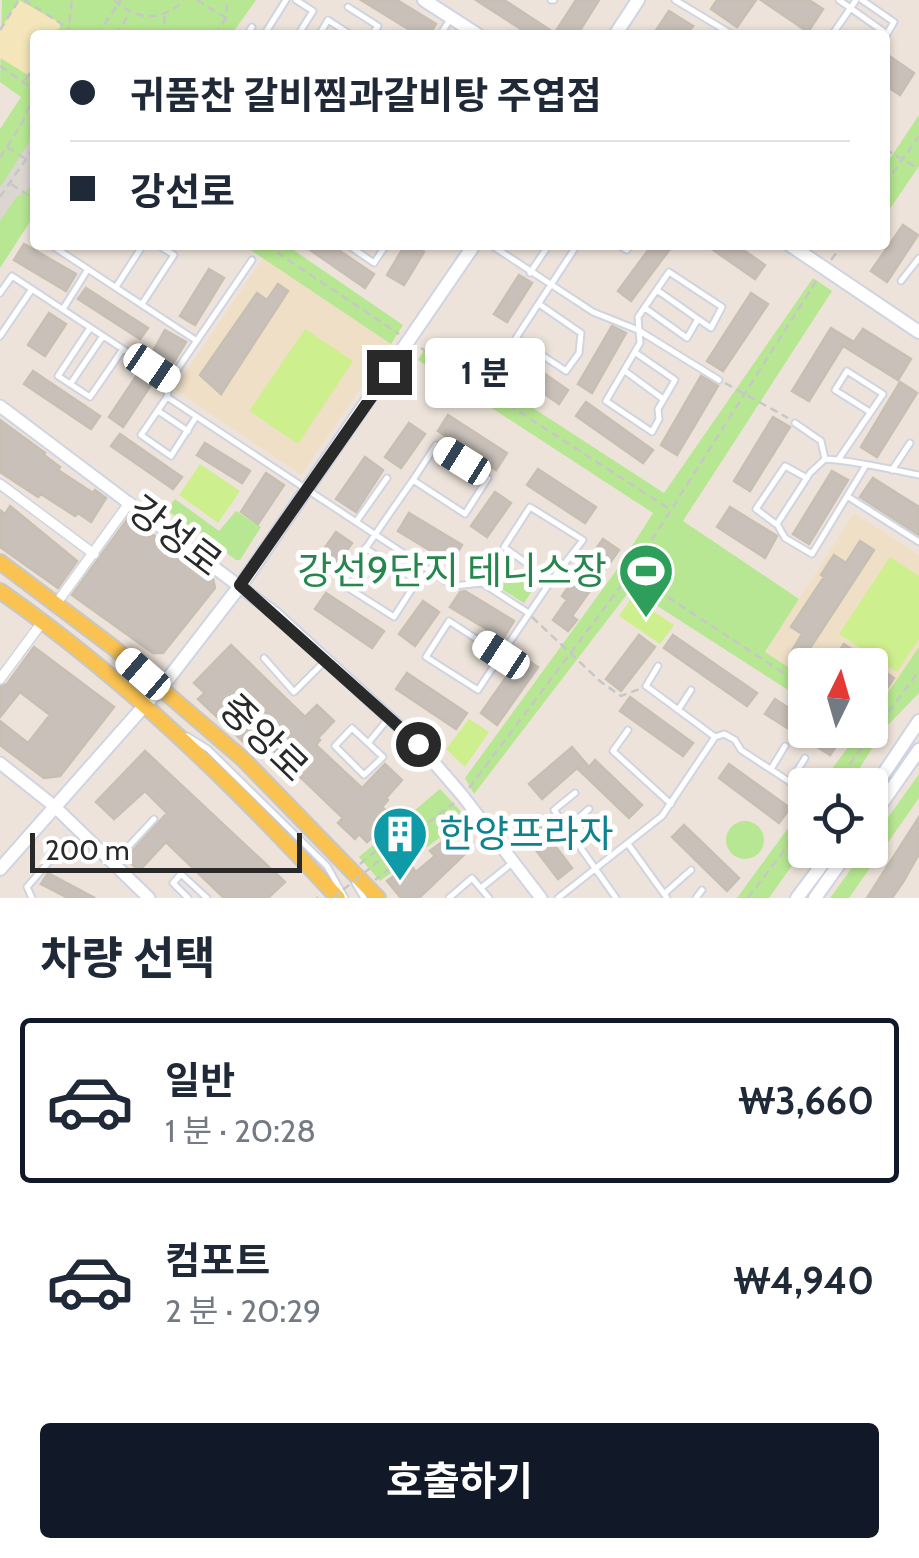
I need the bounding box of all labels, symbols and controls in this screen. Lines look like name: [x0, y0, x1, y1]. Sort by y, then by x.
text: 귀품찬 갈비찜과갈비탕 주엽점: [130, 72, 602, 119]
text: 강선로: [130, 168, 235, 215]
callout: 1 분: [424, 337, 544, 407]
car: [119, 339, 185, 397]
route end: [367, 350, 412, 395]
text: 1 분: [461, 353, 509, 392]
car: [429, 432, 495, 490]
street label: 강성로: [119, 485, 231, 586]
sports icon: 강선9단지 테니스장: [616, 541, 676, 620]
place label: 강선9단지 테니스장: [297, 547, 607, 594]
car: [468, 626, 534, 684]
car: [111, 643, 175, 705]
north arrow: [788, 648, 888, 748]
map controls: [788, 648, 888, 868]
street label: 중앙로: [210, 684, 318, 791]
route start: [396, 722, 441, 767]
button: locate: [788, 768, 888, 868]
building icon: 한양프라자: [370, 804, 430, 883]
place label: 한양프라자: [439, 810, 614, 857]
scale bar: [30, 828, 302, 873]
text: 200 m: [45, 833, 130, 867]
text: 차량 선택: [40, 931, 216, 985]
icon: car: [45, 1056, 135, 1146]
text: 일반: [165, 1057, 235, 1104]
text: ₩3,660: [738, 1077, 874, 1124]
text: 1 분 · 20:28: [165, 1111, 316, 1150]
icon: car: [45, 1236, 135, 1326]
text: 컴포트: [165, 1237, 270, 1284]
text: ₩4,940: [734, 1257, 874, 1304]
text: 2 분 · 20:29: [165, 1291, 321, 1330]
button: 호출하기: [40, 1423, 879, 1538]

